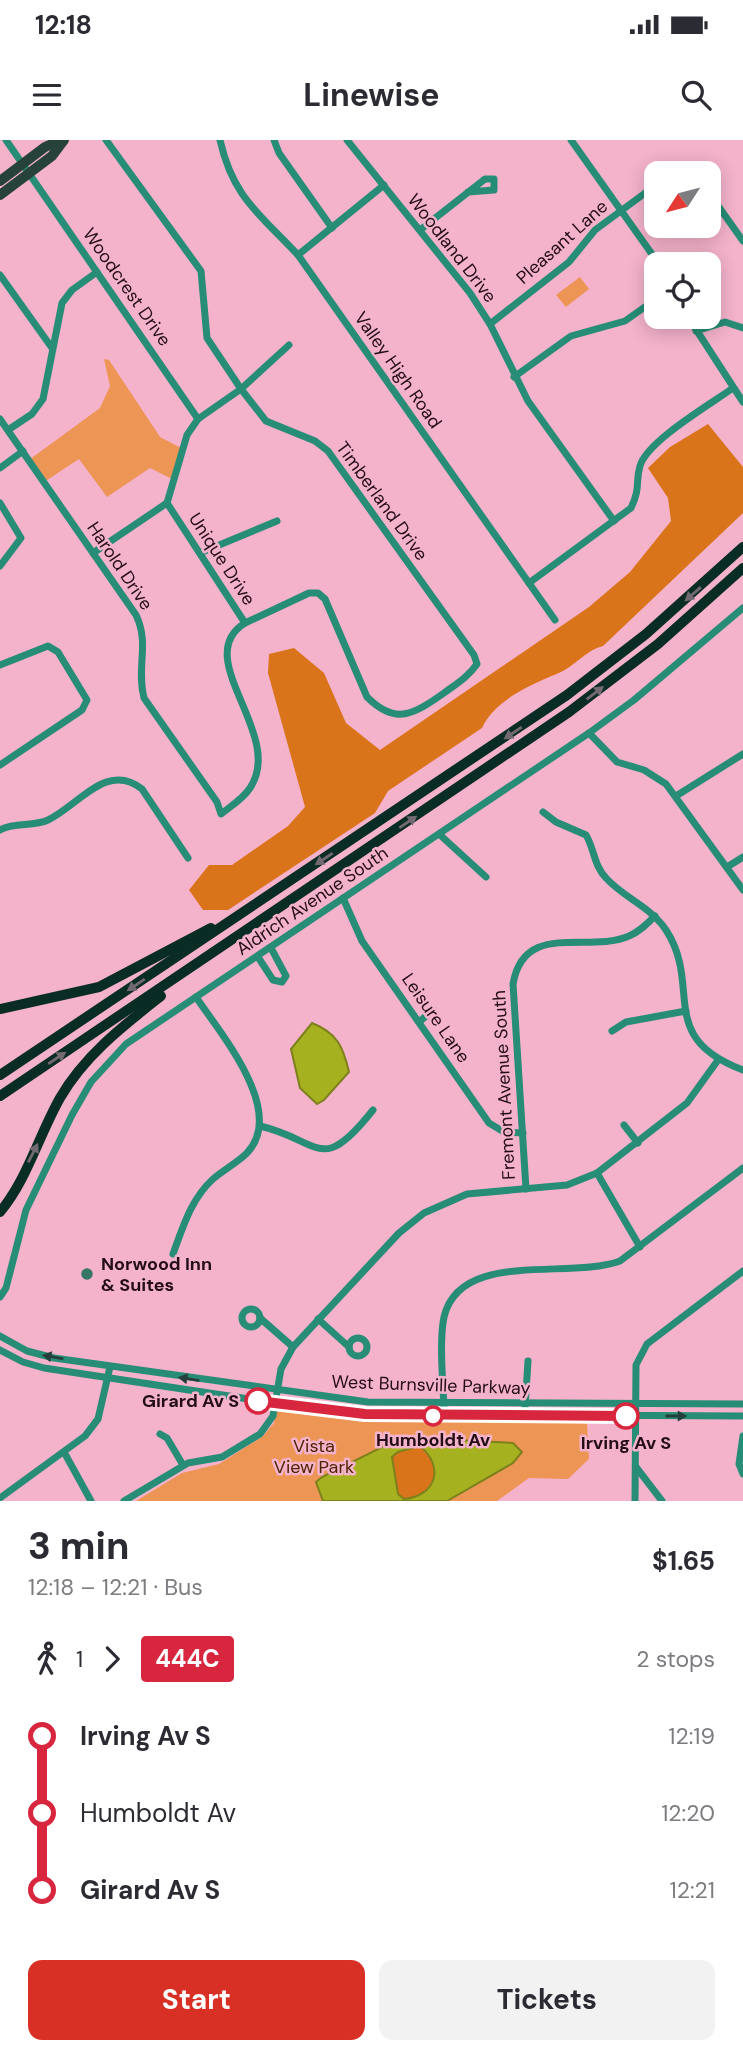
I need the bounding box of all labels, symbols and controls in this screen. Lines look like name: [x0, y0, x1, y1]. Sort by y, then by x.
text: 12:18: [35, 8, 92, 42]
text: Linewise: [303, 74, 440, 116]
icon: menu: [28, 76, 66, 114]
icon: search: [677, 76, 715, 114]
north arrow: [644, 161, 721, 238]
map controls: [644, 161, 721, 329]
street label: Woodland Drive: [402, 189, 502, 307]
street label: Pleasant Lane: [511, 195, 613, 289]
street label: Woodcrest Drive: [77, 223, 177, 351]
button: locate: [644, 252, 721, 329]
street label: Valley High Road: [349, 307, 447, 433]
street label: Timberland Drive: [331, 437, 433, 565]
street label: Unique Drive: [183, 508, 261, 610]
street label: Harold Drive: [82, 517, 158, 615]
one-way arrow: [684, 586, 702, 602]
one-way arrow: [586, 685, 604, 700]
one-way arrow: [503, 726, 523, 739]
one-way arrow: [399, 815, 417, 829]
street label: Aldrich Avenue South: [231, 841, 393, 961]
one-way arrow: [314, 853, 334, 866]
street label: Leisure Lane: [396, 968, 476, 1068]
one-way arrow: [127, 978, 145, 992]
street label: Fremont Avenue South: [487, 990, 521, 1180]
one-way arrow: [47, 1052, 67, 1065]
one-way arrow: [27, 1143, 38, 1163]
place label: Norwood Inn & Suites: [101, 1252, 212, 1297]
marker: Norwood Inn & Suites: [79, 1266, 95, 1282]
one-way arrow: [42, 1351, 64, 1362]
street label: West Burnsville Parkway: [331, 1370, 531, 1400]
one-way arrow: [178, 1373, 200, 1384]
marker: Girard Av S: [245, 1388, 271, 1414]
place label: Girard Av S: [142, 1389, 239, 1413]
marker: Irving Av S: [613, 1403, 639, 1429]
marker: Humboldt Av: [423, 1406, 443, 1426]
one-way arrow: [665, 1410, 687, 1422]
place label: Humboldt Av: [376, 1428, 490, 1452]
place label: Irving Av S: [581, 1431, 671, 1455]
park label: Vista View Park: [274, 1434, 354, 1479]
text: 3 min: [28, 1521, 129, 1571]
text: $1.65: [652, 1544, 715, 1578]
text: 12:18 – 12:21 · Bus: [28, 1572, 203, 1602]
icon: walk: [28, 1640, 66, 1678]
icon: forward: [93, 1640, 131, 1678]
text: 444C: [155, 1643, 220, 1674]
text: 1: [76, 1644, 83, 1674]
text: 2 stops: [636, 1644, 715, 1674]
text: Irving Av S: [80, 1719, 211, 1753]
text: 12:19: [668, 1721, 715, 1751]
text: Humboldt Av: [80, 1796, 236, 1830]
text: 12:20: [661, 1798, 715, 1828]
text: Girard Av S: [80, 1873, 220, 1907]
text: 12:21: [670, 1875, 715, 1905]
button: Start: [28, 1960, 365, 2040]
button: Tickets: [379, 1960, 715, 2040]

